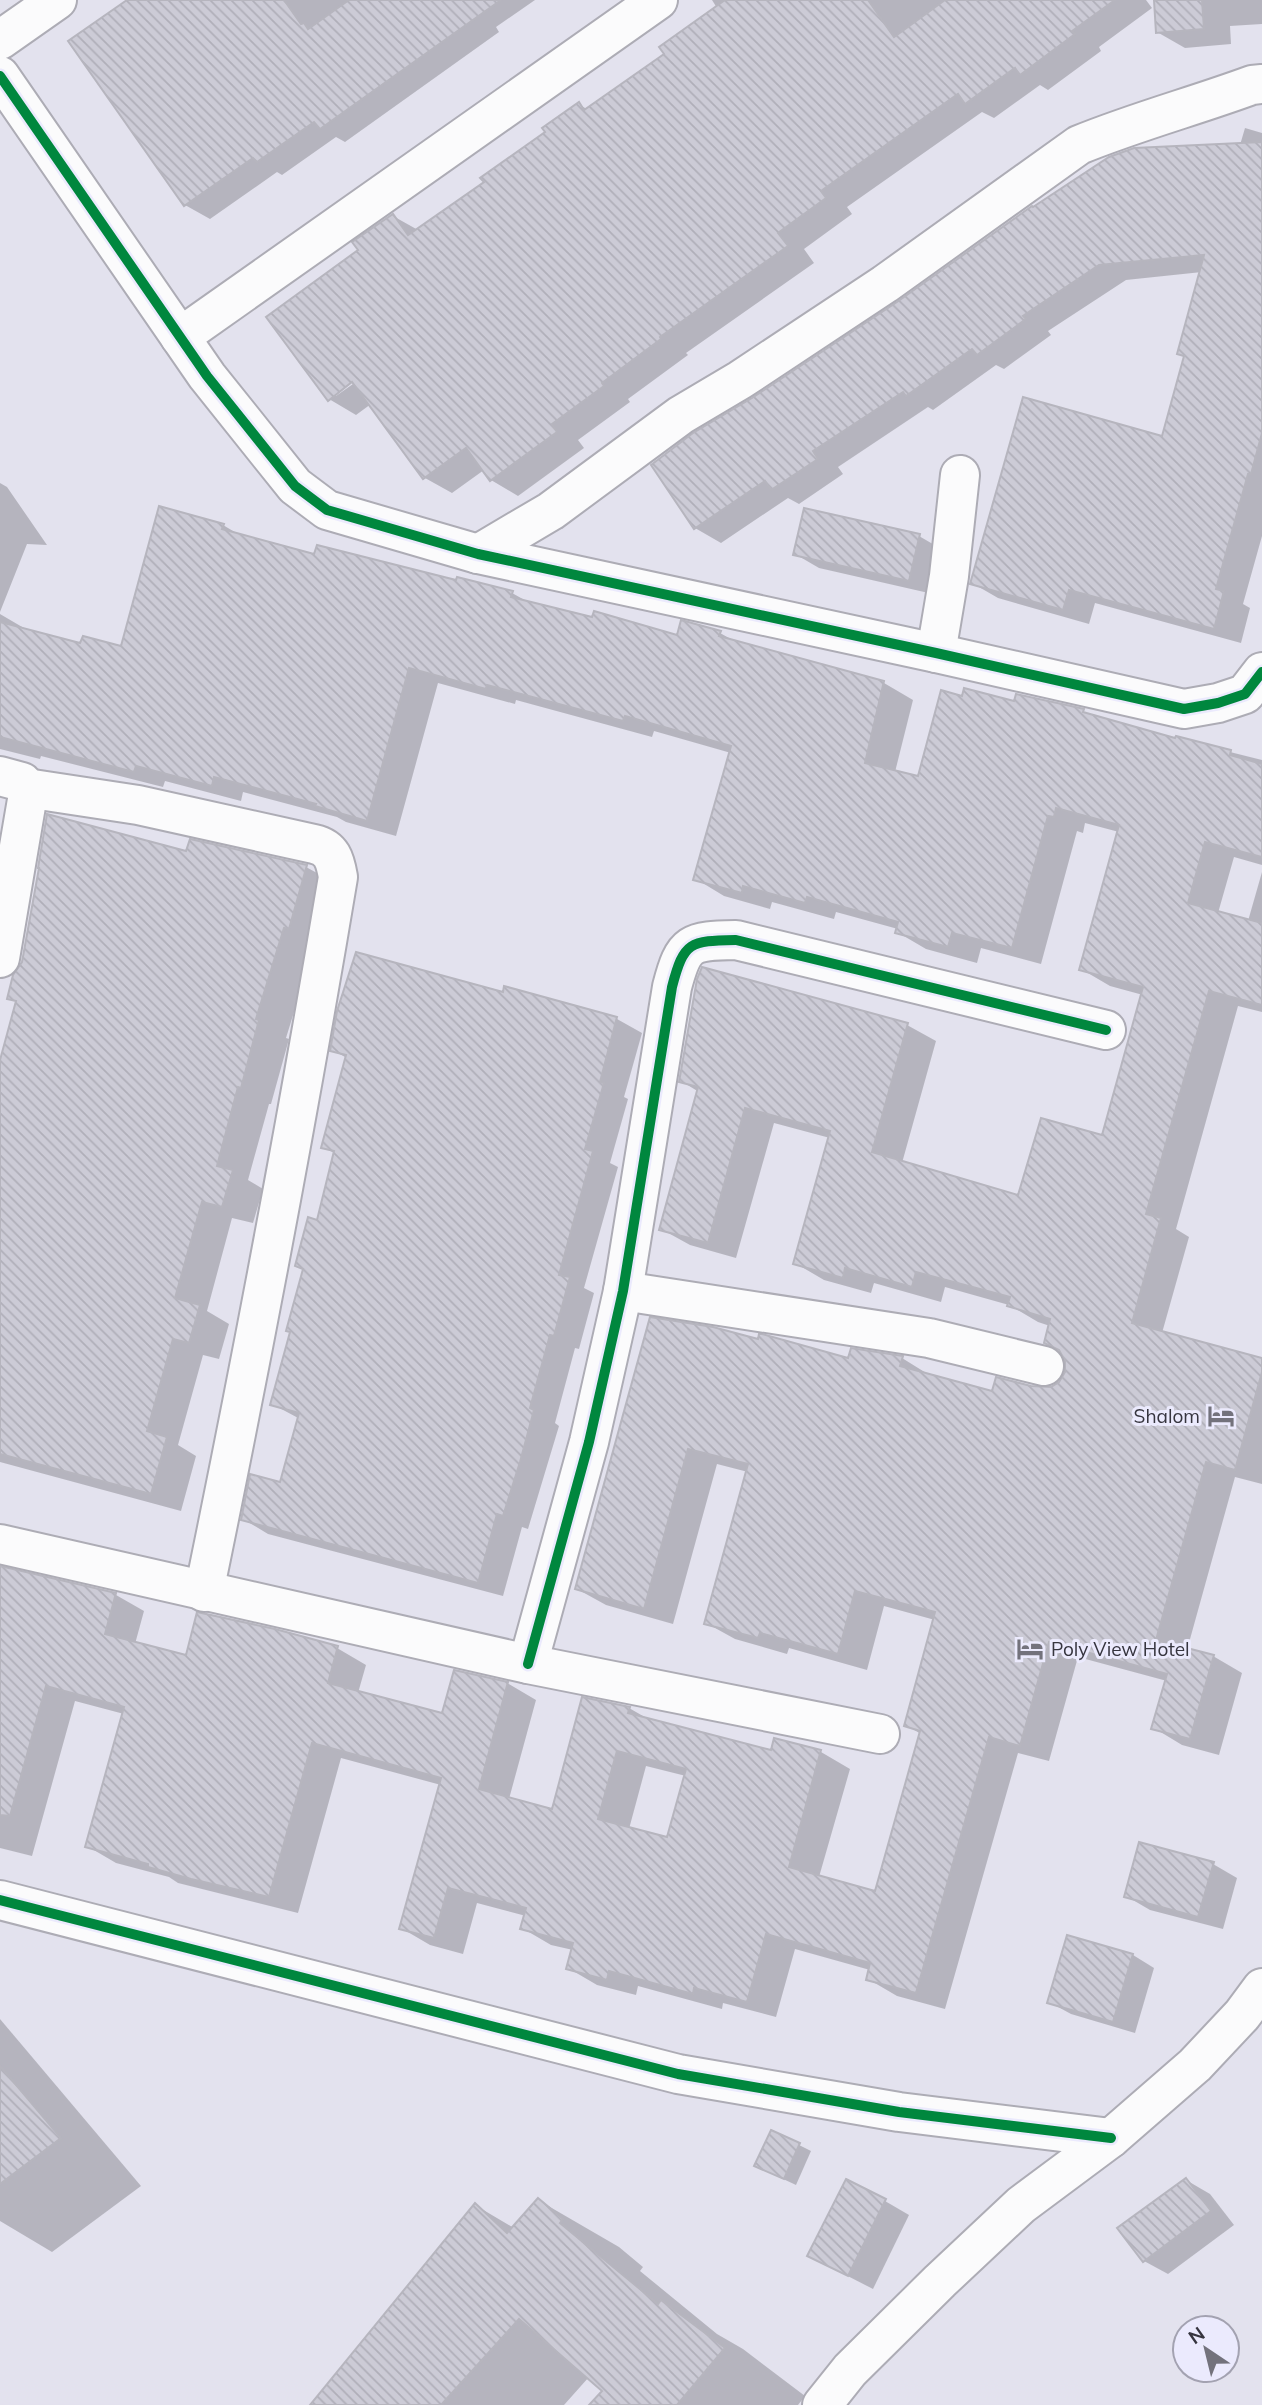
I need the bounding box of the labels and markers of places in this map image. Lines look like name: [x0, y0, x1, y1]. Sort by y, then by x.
hotel icon: Shalom: [1206, 1401, 1236, 1431]
place label: Shalom: [1134, 1404, 1200, 1428]
hotel icon: Poly View Hotel: [1015, 1634, 1045, 1664]
place label: Poly View Hotel: [1051, 1637, 1190, 1661]

